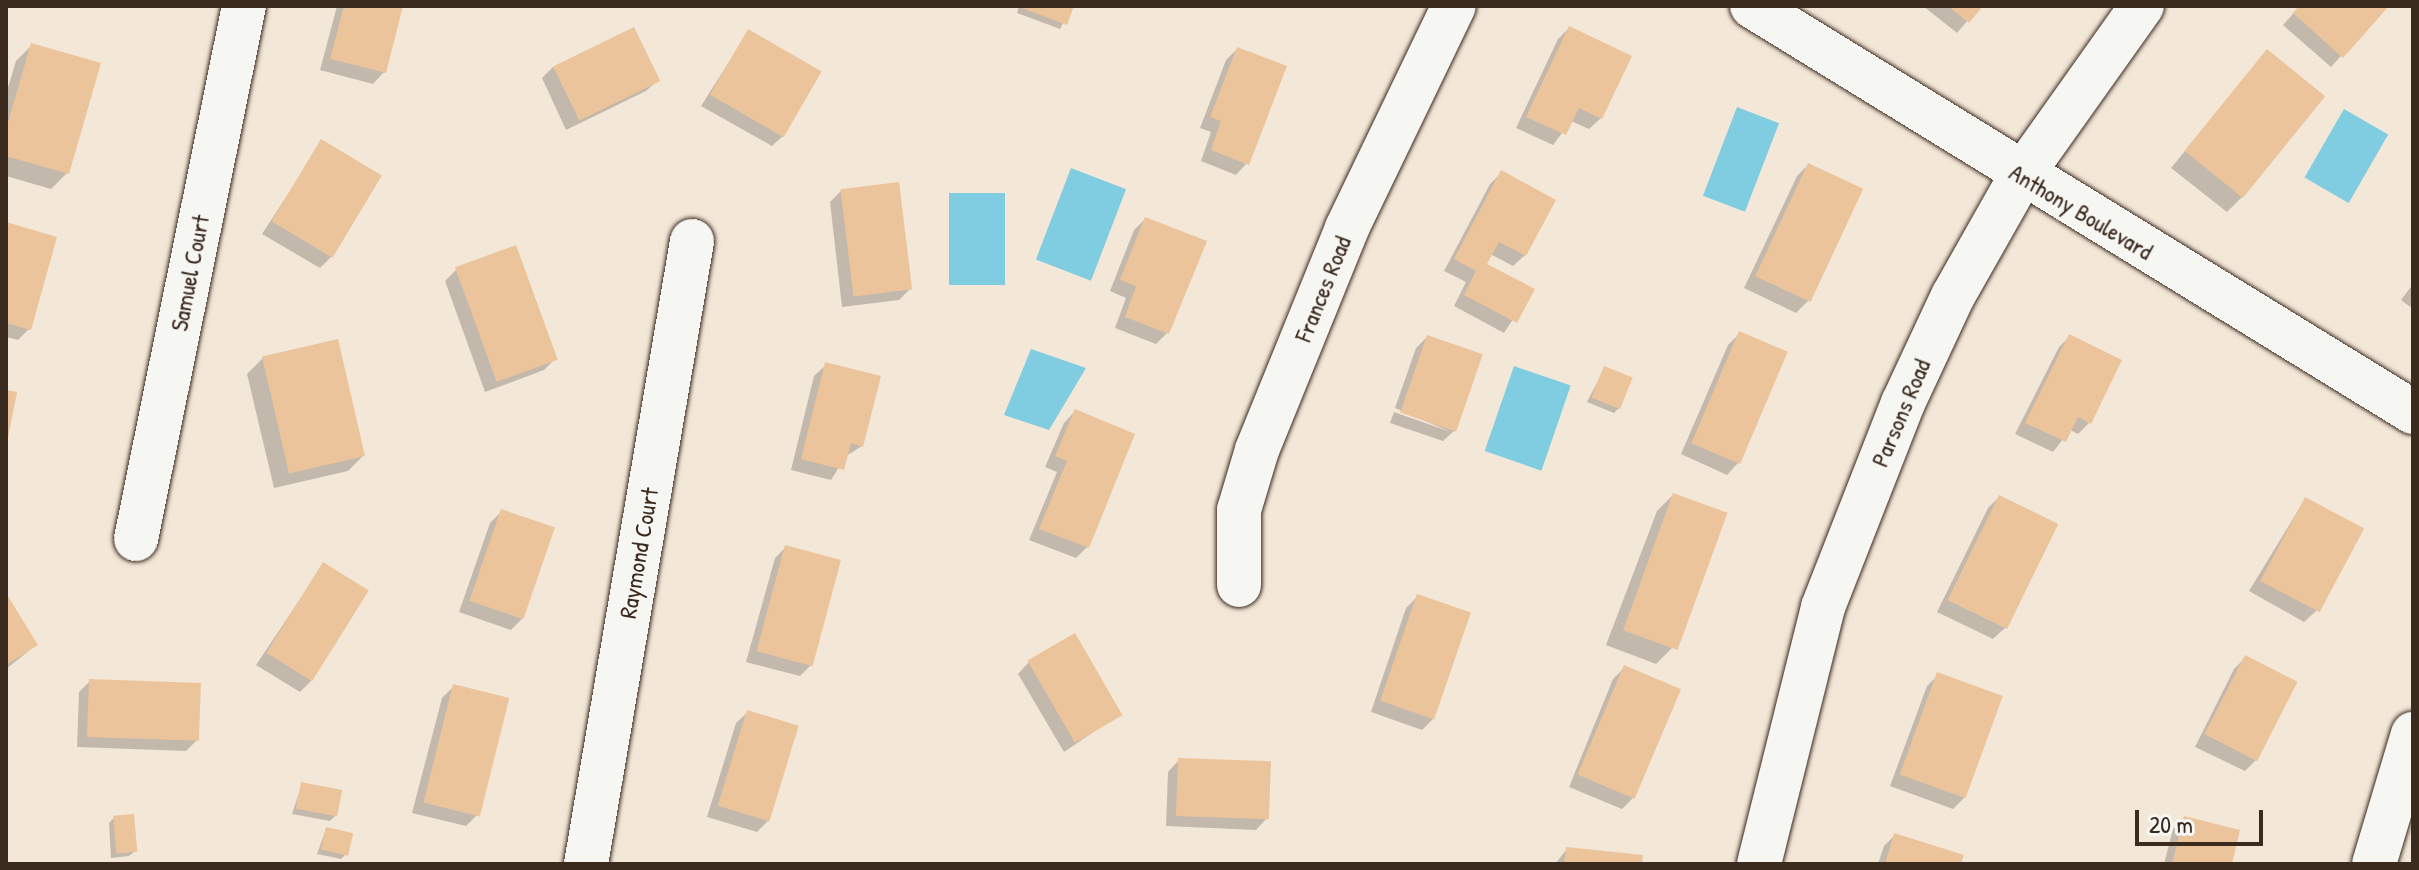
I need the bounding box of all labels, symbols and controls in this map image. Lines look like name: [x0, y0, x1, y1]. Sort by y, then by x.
street label: Anthony Boulevard: [2004, 158, 2158, 266]
street label: Samuel Court: [165, 212, 215, 334]
street label: Frances Road: [1289, 232, 1357, 346]
street label: Parsons Road: [1865, 355, 1937, 471]
street label: Raymond Court: [613, 485, 665, 621]
scale bar: [2139, 794, 2267, 844]
text: 20 m: [2149, 808, 2193, 840]

